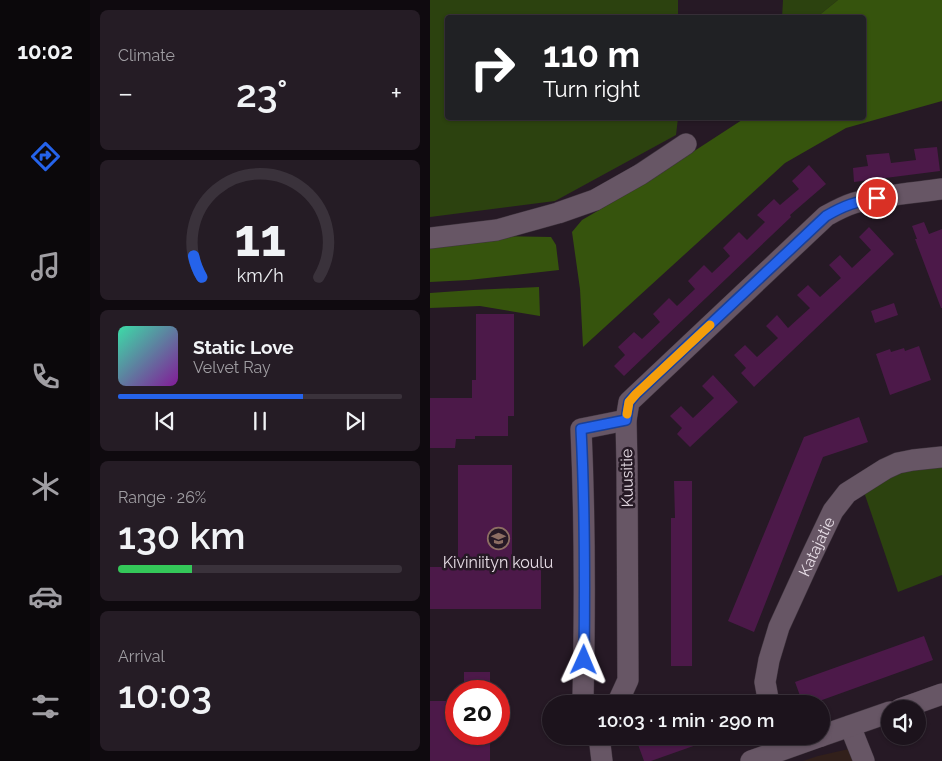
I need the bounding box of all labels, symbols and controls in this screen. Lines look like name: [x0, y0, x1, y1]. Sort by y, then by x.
text: 110 m: [543, 34, 640, 75]
icon: right: [460, 35, 525, 100]
text: 10:02: [17, 38, 73, 64]
text: Climate: [118, 46, 175, 65]
text: 23°: [236, 71, 288, 116]
text: Turn right: [543, 76, 640, 102]
text: −: [118, 77, 133, 110]
text: +: [390, 77, 402, 110]
icon: directions: [28, 139, 63, 174]
pin: [856, 177, 898, 219]
icon: arrive: [863, 184, 891, 212]
text: 11: [234, 207, 286, 268]
icon: music: [28, 249, 63, 284]
text: km/h: [236, 265, 284, 286]
text: Static Love: [193, 336, 294, 358]
text: Velvet Ray: [193, 358, 271, 377]
icon: phone: [28, 359, 63, 394]
icon: previous: [151, 407, 179, 435]
icon: pause: [246, 407, 274, 435]
icon: next: [341, 407, 369, 435]
street label: Kuusitie: [617, 449, 637, 507]
icon: climate: [28, 469, 63, 504]
text: Range · 26%: [118, 488, 206, 507]
text: 130 km: [118, 513, 246, 558]
street label: Katajatie: [794, 514, 838, 579]
school or university icon: Kiviniityn koulu: [486, 526, 510, 550]
place label: Kiviniityn koulu: [443, 553, 553, 572]
icon: car: [28, 579, 63, 614]
position arrow: [557, 633, 609, 685]
text: Arrival: [118, 647, 165, 666]
text: 10:03: [118, 672, 212, 717]
speed limit sign: 20: [445, 680, 510, 745]
icon: filters: [28, 689, 63, 724]
map controls: [881, 700, 926, 745]
button: sound: [881, 700, 926, 745]
text: 10:03 · 1 min · 290 m: [598, 709, 774, 731]

